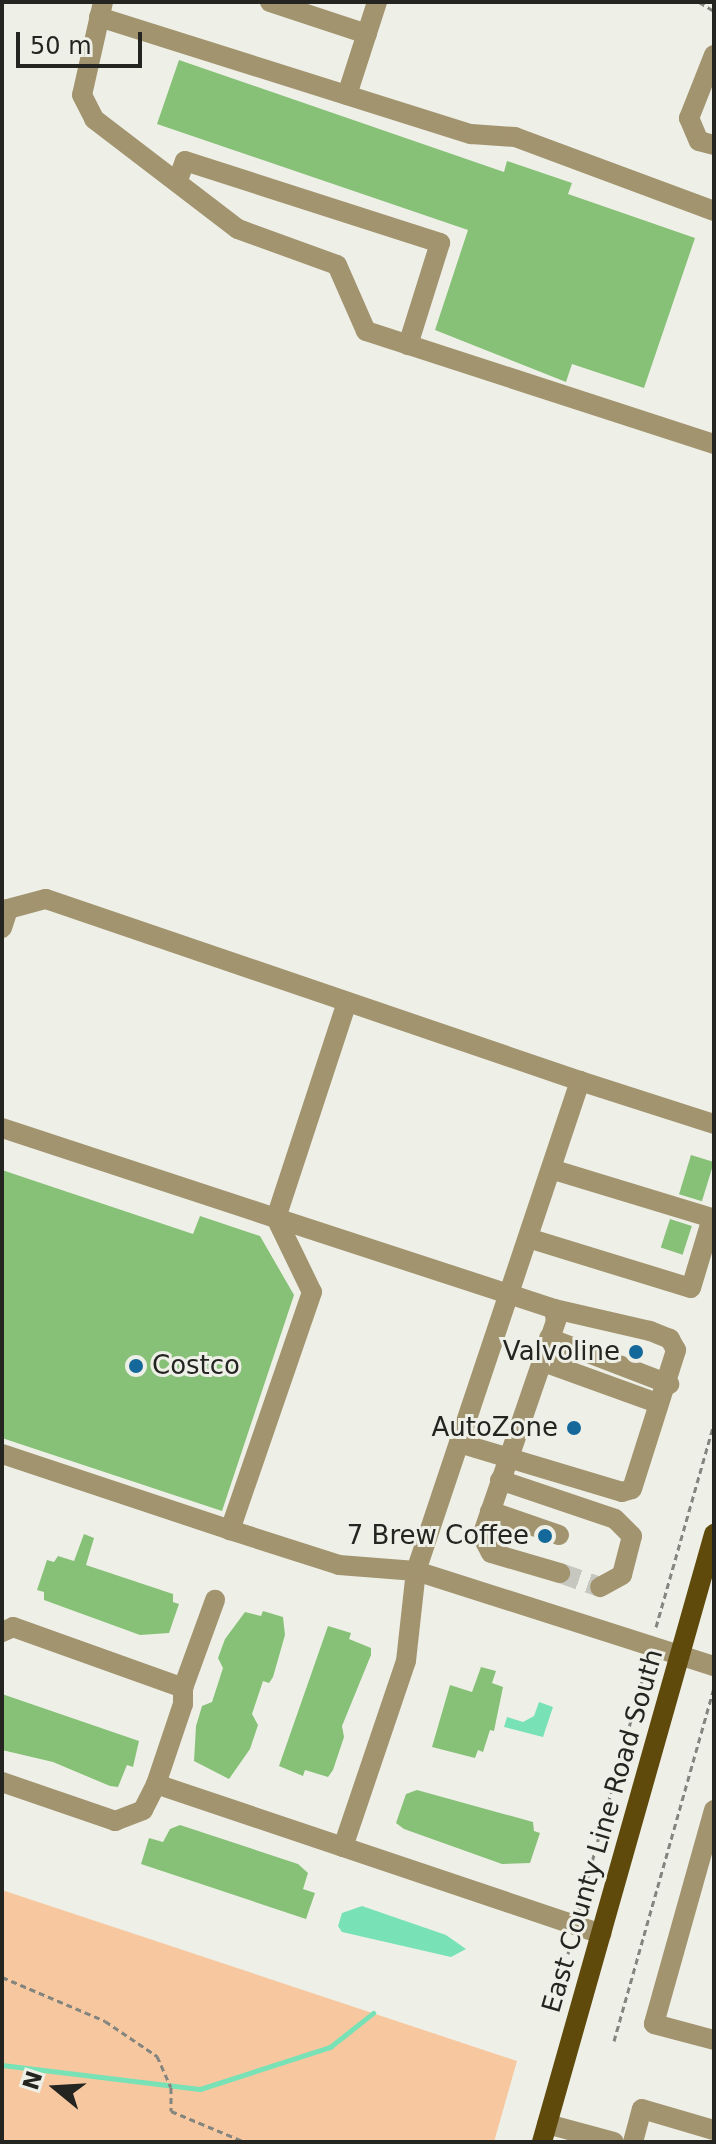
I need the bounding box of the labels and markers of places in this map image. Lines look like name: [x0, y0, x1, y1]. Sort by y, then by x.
place label: Valvoline: [503, 1336, 620, 1368]
marker: Valvoline: [627, 1343, 645, 1361]
place label: Costco: [152, 1350, 240, 1382]
marker: Costco: [127, 1357, 145, 1375]
place label: AutoZone: [431, 1412, 558, 1444]
marker: AutoZone: [565, 1419, 583, 1437]
place label: 7 Brew Coffee: [347, 1520, 529, 1552]
marker: 7 Brew Coffee: [536, 1527, 554, 1545]

